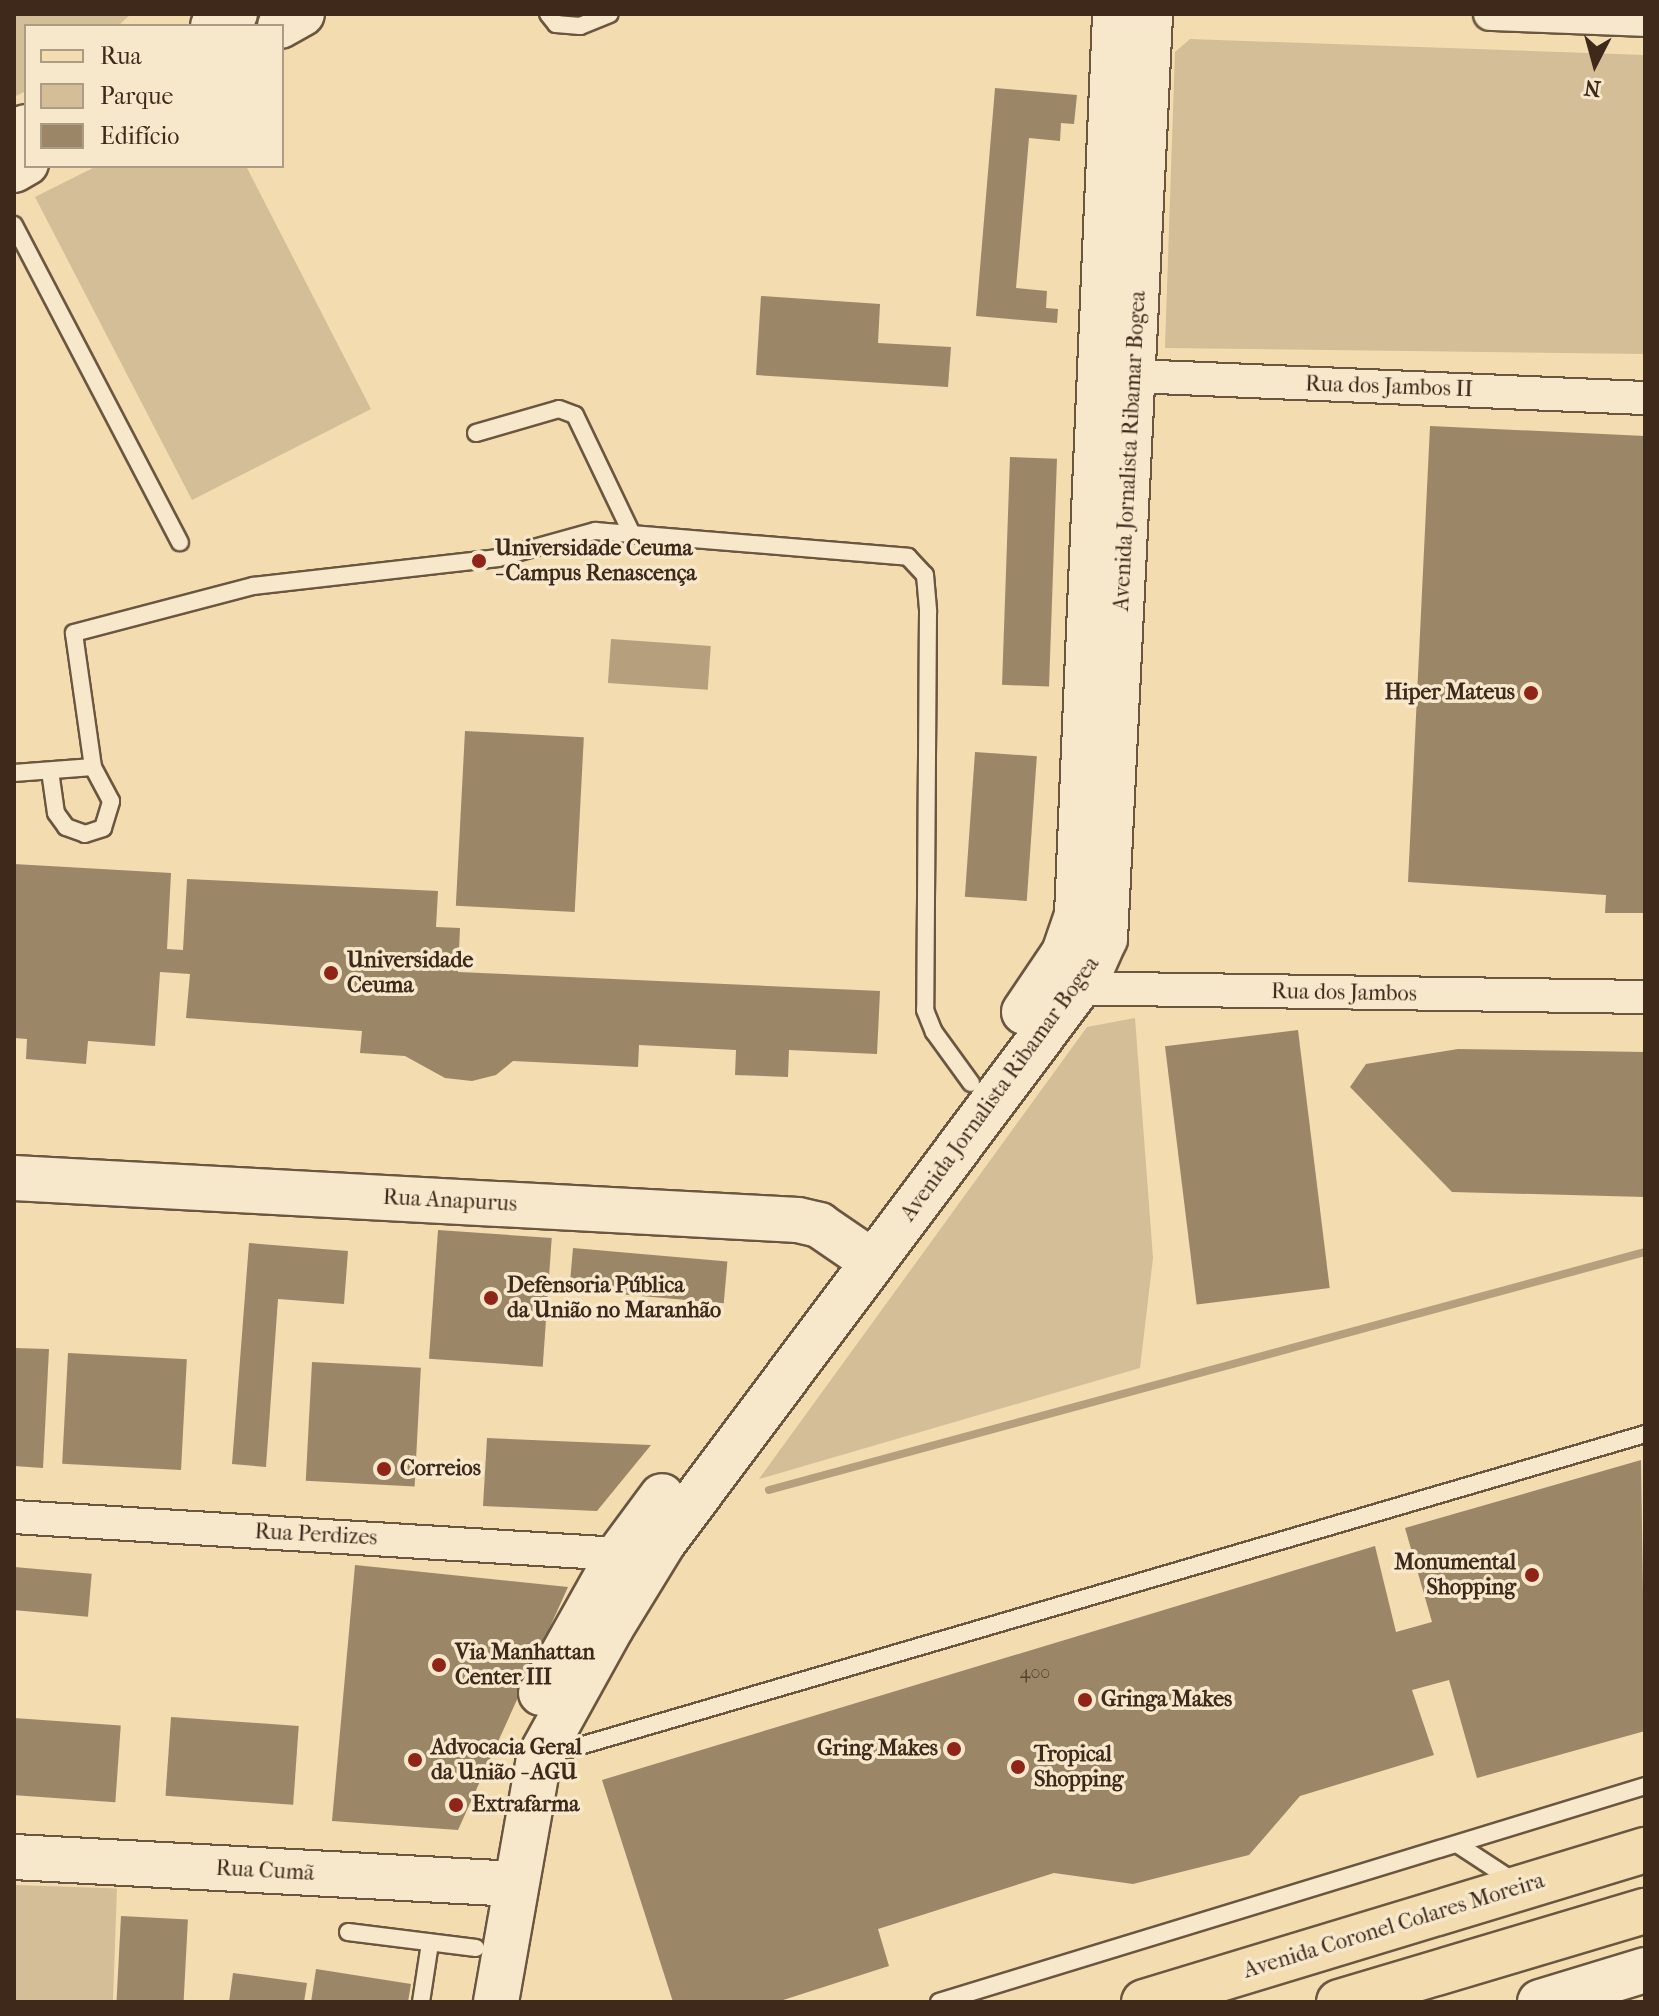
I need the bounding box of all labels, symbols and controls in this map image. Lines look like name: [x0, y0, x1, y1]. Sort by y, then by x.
legend: [24, 24, 284, 168]
north arrow: [1555, 24, 1635, 104]
text: Rua: [100, 42, 142, 70]
text: N: [1583, 74, 1602, 102]
text: Parque: [100, 82, 173, 110]
text: Edifício: [100, 122, 179, 150]
street label: Avenida Jornalista Ribamar Bogea: [1108, 290, 1152, 612]
street label: Rua dos Jambos II: [1305, 371, 1473, 403]
place label: Universidade Ceuma - Campus Renascença: [495, 535, 697, 586]
marker: Universidade Ceuma - Campus Renascença: [470, 552, 488, 570]
place label: Hiper Mateus: [1385, 680, 1515, 706]
marker: Hiper Mateus: [1522, 684, 1540, 702]
place label: Universidade Ceuma: [347, 947, 473, 998]
street label: Avenida Jornalista Ribamar Bogea: [895, 952, 1105, 1226]
marker: Universidade Ceuma: [322, 964, 340, 982]
street label: Rua dos Jambos: [1271, 979, 1417, 1007]
street label: Rua Anapurus: [382, 1184, 518, 1218]
place label: Defensoria Pública da União no Maranhão: [507, 1272, 721, 1324]
marker: Defensoria Pública da União no Maranhão: [482, 1289, 500, 1307]
place label: Correios: [400, 1456, 481, 1482]
marker: Correios: [375, 1460, 393, 1478]
street label: Rua Perdizes: [254, 1519, 378, 1551]
place label: Monumental Shopping: [1394, 1549, 1516, 1600]
marker: Monumental Shopping: [1523, 1566, 1541, 1584]
place label: Via Manhattan Center III: [455, 1639, 595, 1690]
marker: Via Manhattan Center III: [430, 1656, 448, 1674]
house number: 400: [1020, 1662, 1050, 1684]
place label: Gringa Makes: [1101, 1687, 1232, 1713]
marker: Gringa Makes: [1076, 1691, 1094, 1709]
place label: Advocacia Geral da União - AGU: [431, 1734, 582, 1786]
place label: Gring Makes: [817, 1736, 938, 1762]
marker: Gring Makes: [945, 1740, 963, 1758]
place label: Tropical Shopping: [1034, 1741, 1124, 1792]
marker: Advocacia Geral da União - AGU: [406, 1751, 424, 1769]
marker: Tropical Shopping: [1009, 1758, 1027, 1776]
place label: Extrafarma: [472, 1792, 580, 1818]
marker: Extrafarma: [447, 1796, 465, 1814]
street label: Rua Cumã: [215, 1855, 315, 1887]
street label: Avenida Coronel Colares Moreira: [1240, 1868, 1548, 1984]

